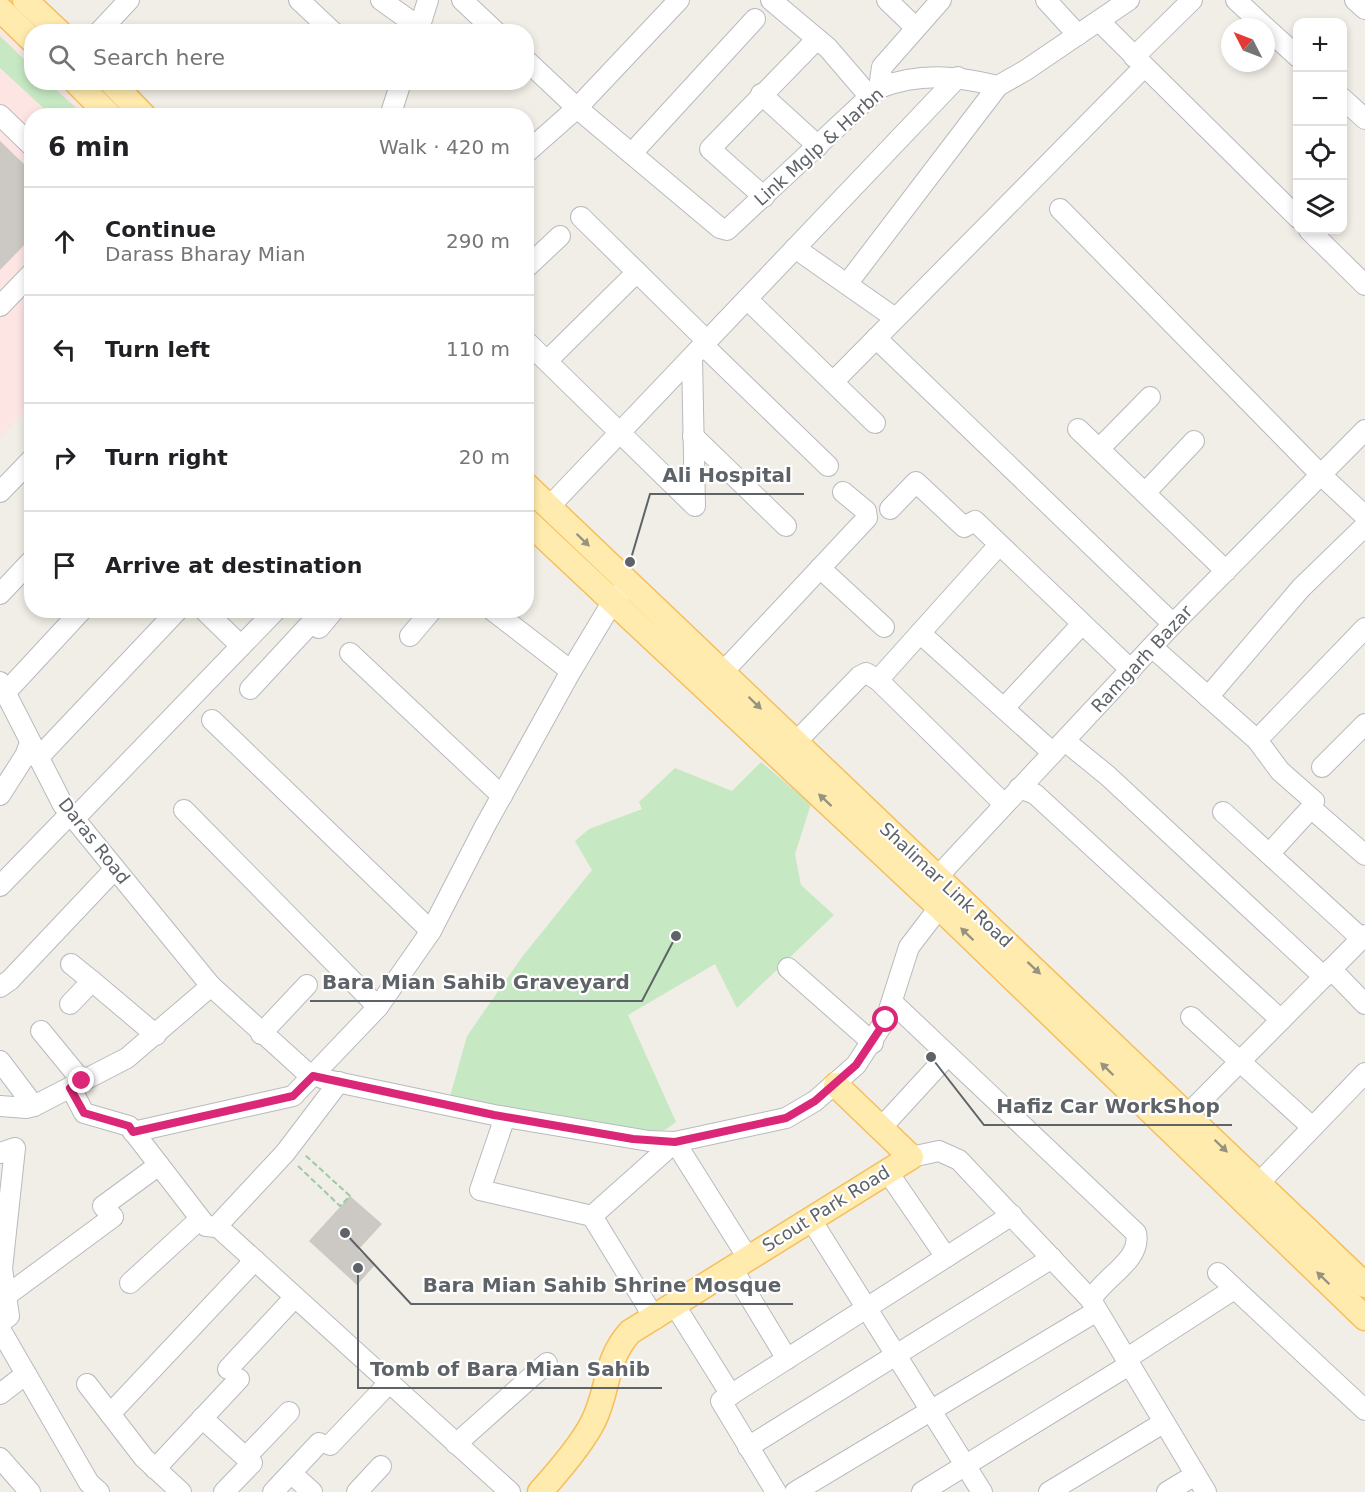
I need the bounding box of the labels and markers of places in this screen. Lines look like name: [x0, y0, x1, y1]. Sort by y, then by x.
callout: Ali Hospital: [650, 456, 804, 494]
callout: Bara Mian Sahib Graveyard: [310, 963, 642, 1001]
callout: Hafiz Car WorkShop: [984, 1087, 1232, 1125]
callout: Bara Mian Sahib Shrine Mosque: [411, 1266, 793, 1304]
callout: Tomb of Bara Mian Sahib: [358, 1350, 662, 1388]

